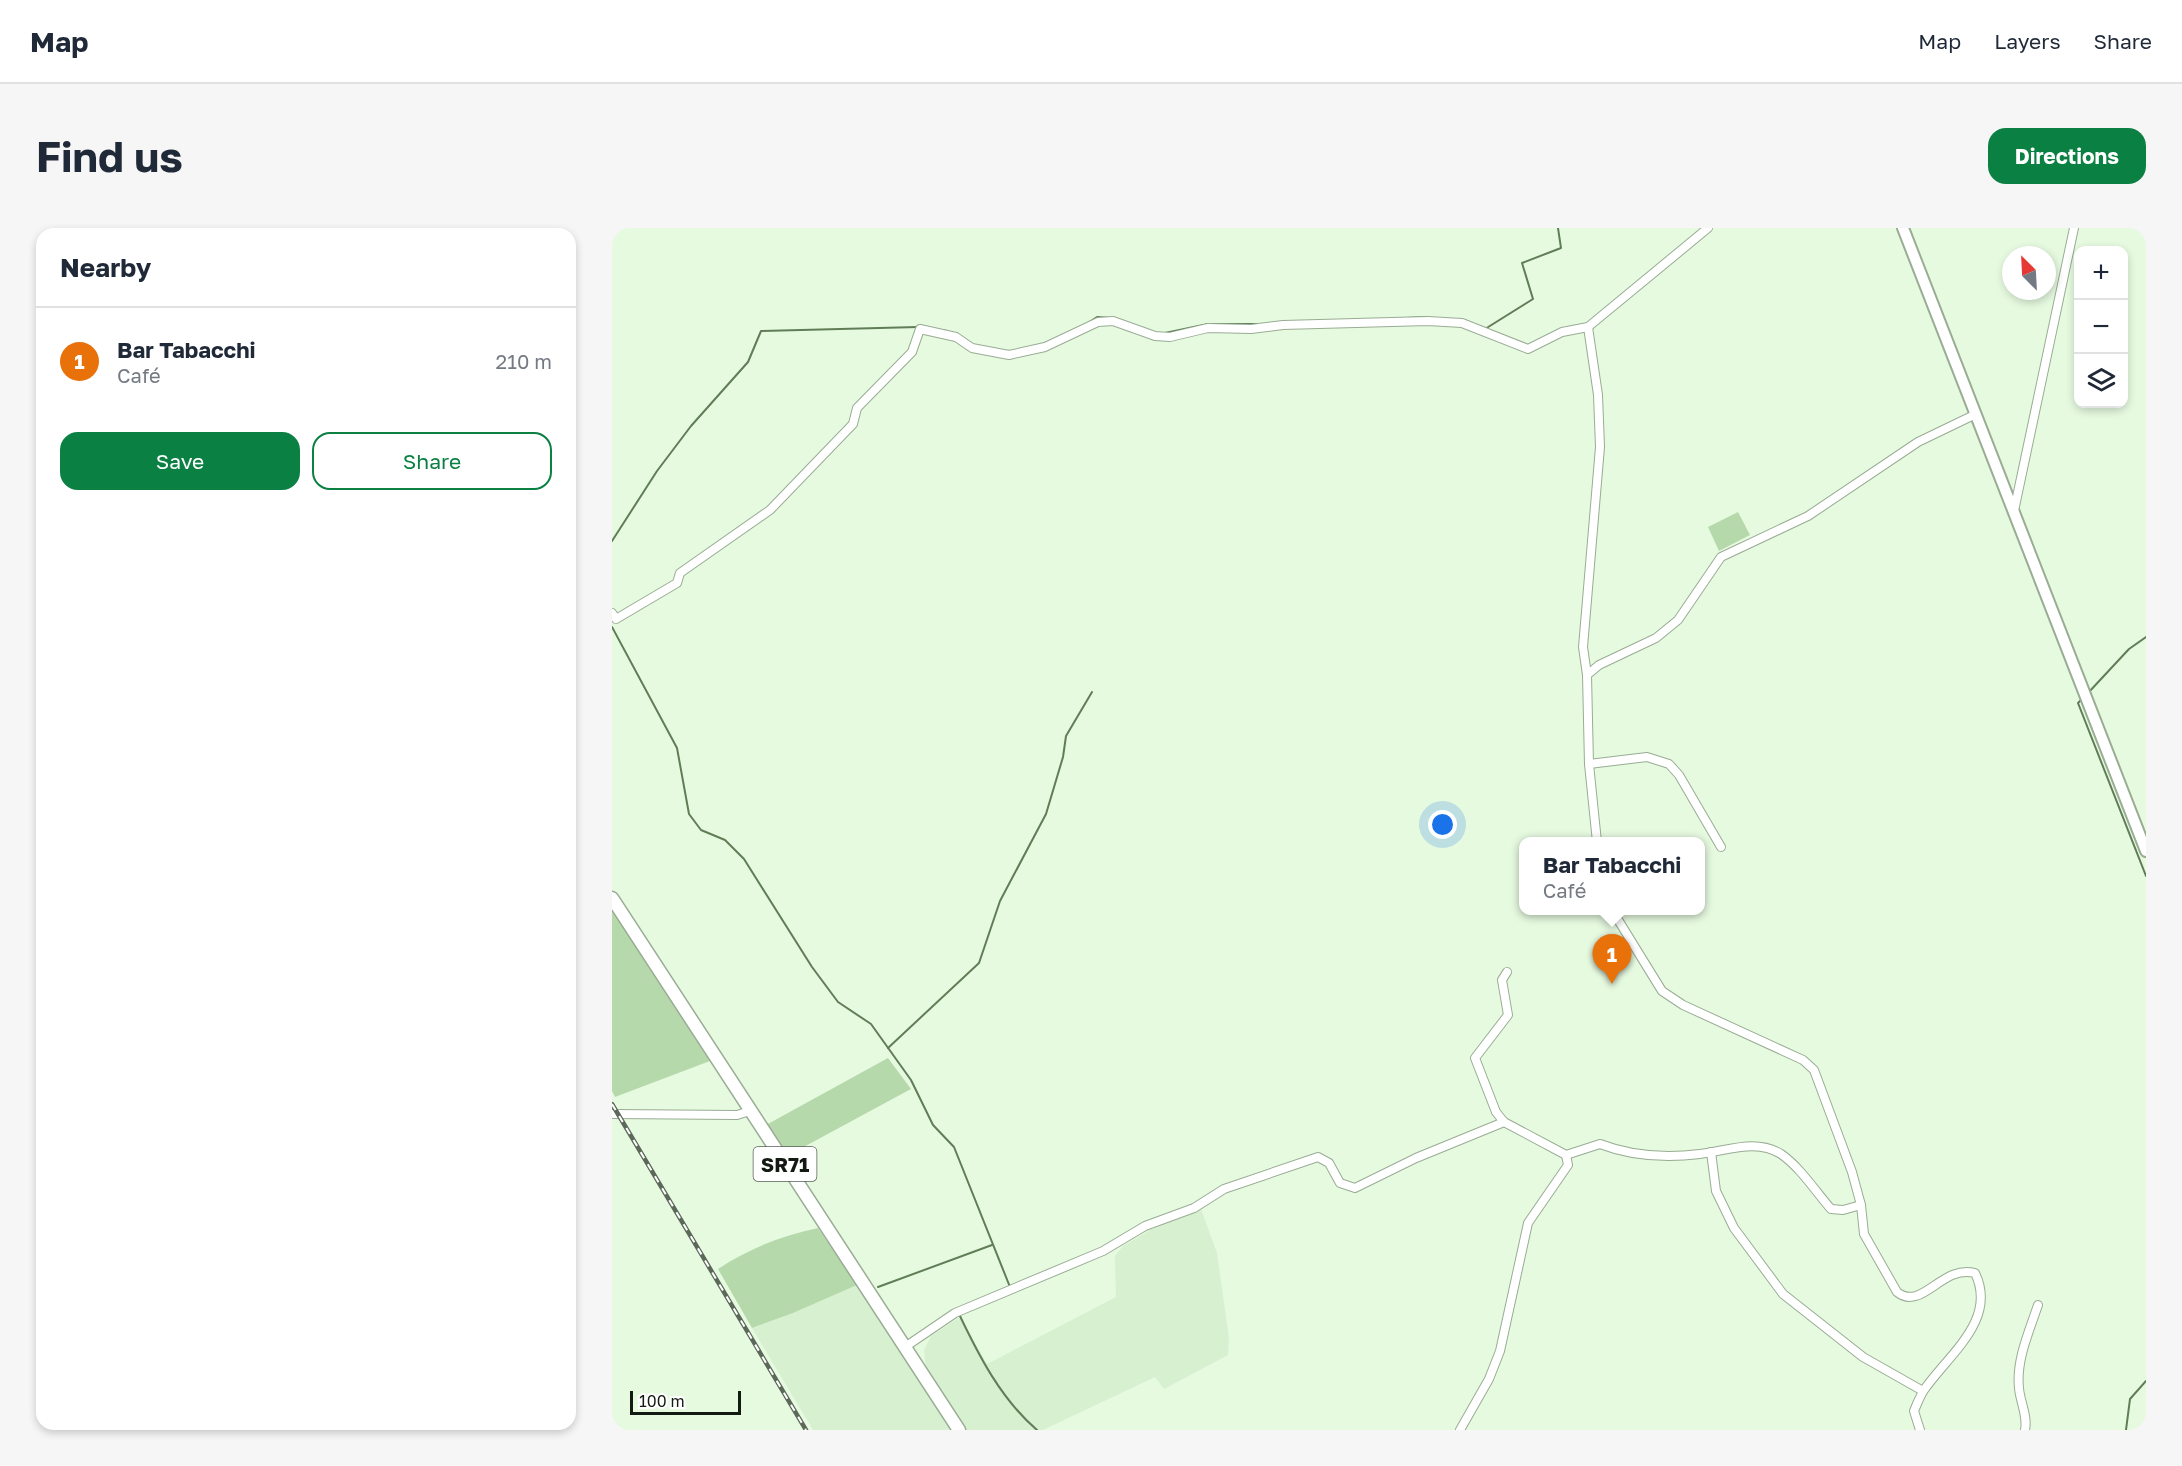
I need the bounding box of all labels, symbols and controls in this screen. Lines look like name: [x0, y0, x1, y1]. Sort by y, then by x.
text: Map: [30, 25, 88, 58]
text: Map: [1918, 28, 1961, 54]
text: Layers: [1994, 28, 2061, 54]
text: Share: [2094, 28, 2152, 54]
button: Directions: [1988, 128, 2146, 184]
text: Find us: [36, 131, 183, 181]
north arrow: [2002, 246, 2056, 300]
map controls: [2074, 246, 2128, 408]
button: +: [2074, 246, 2128, 300]
text: Nearby: [60, 252, 151, 283]
button: −: [2074, 300, 2128, 354]
text: Bar Tabacchi: [117, 336, 256, 363]
text: 1: [74, 349, 85, 373]
text: 210 m: [496, 349, 552, 373]
button: layers: [2074, 354, 2128, 408]
text: Café: [117, 363, 161, 387]
button: Save: [60, 432, 300, 490]
button: Share: [312, 432, 552, 490]
your location: [1428, 810, 1457, 839]
popup: [1519, 837, 1705, 915]
text: Bar Tabacchi: [1543, 851, 1681, 878]
text: Café: [1543, 878, 1586, 902]
pin: 1: [1592, 934, 1632, 984]
road number: SR71: [754, 1147, 816, 1181]
scale bar: [630, 1388, 741, 1416]
text: 100 m: [639, 1391, 685, 1411]

